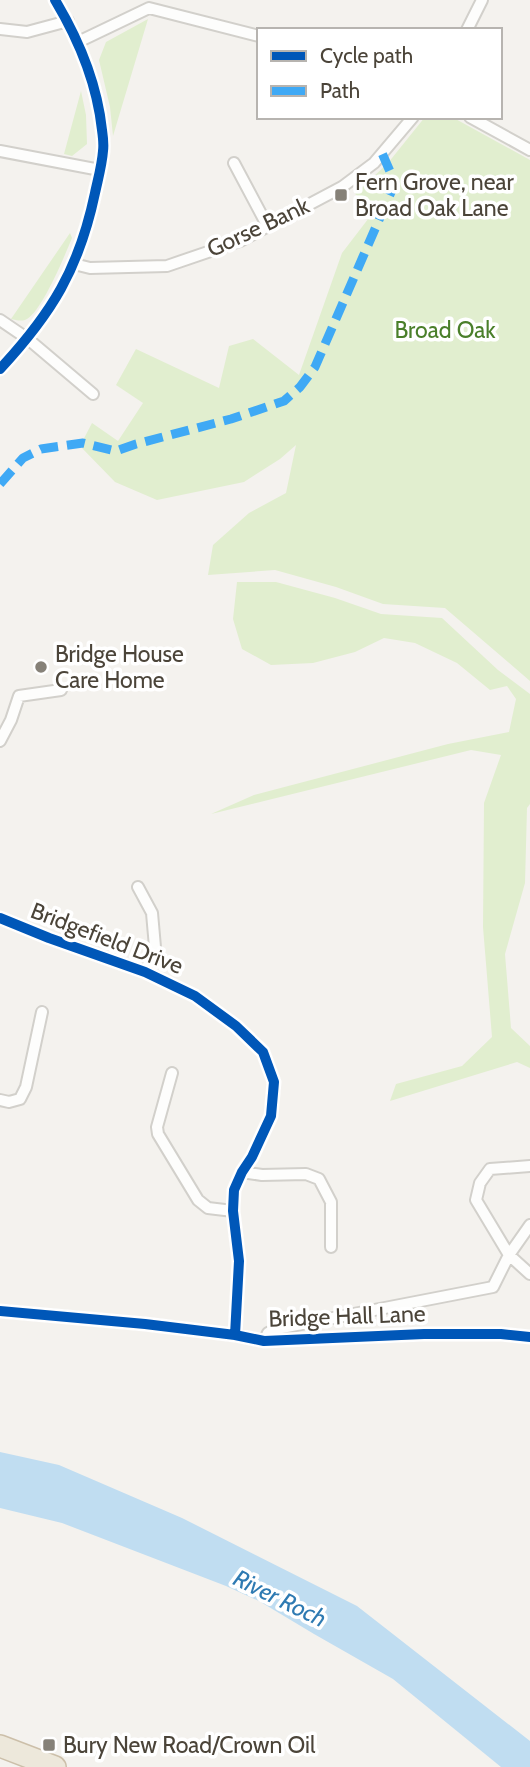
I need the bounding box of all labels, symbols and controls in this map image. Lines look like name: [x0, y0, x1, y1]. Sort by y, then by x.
legend: [257, 28, 502, 119]
text: Cycle path: [320, 43, 413, 68]
text: Path: [320, 78, 360, 103]
place label: Fern Grove, near Broad Oak Lane: [355, 168, 515, 222]
marker: Fern Grove, near Broad Oak Lane: [333, 187, 349, 203]
street label: Gorse Bank: [202, 191, 314, 263]
park label: Broad Oak: [394, 316, 496, 344]
place label: Bridge House Care Home: [55, 640, 184, 694]
marker: Bridge House Care Home: [33, 659, 49, 675]
street label: Bridgefield Drive: [27, 896, 187, 980]
street label: Bridge Hall Lane: [268, 1299, 426, 1333]
water label: River Roch: [229, 1563, 331, 1633]
place label: Bury New Road/Crown Oil: [63, 1731, 316, 1759]
marker: Bury New Road/Crown Oil: [41, 1737, 57, 1753]

